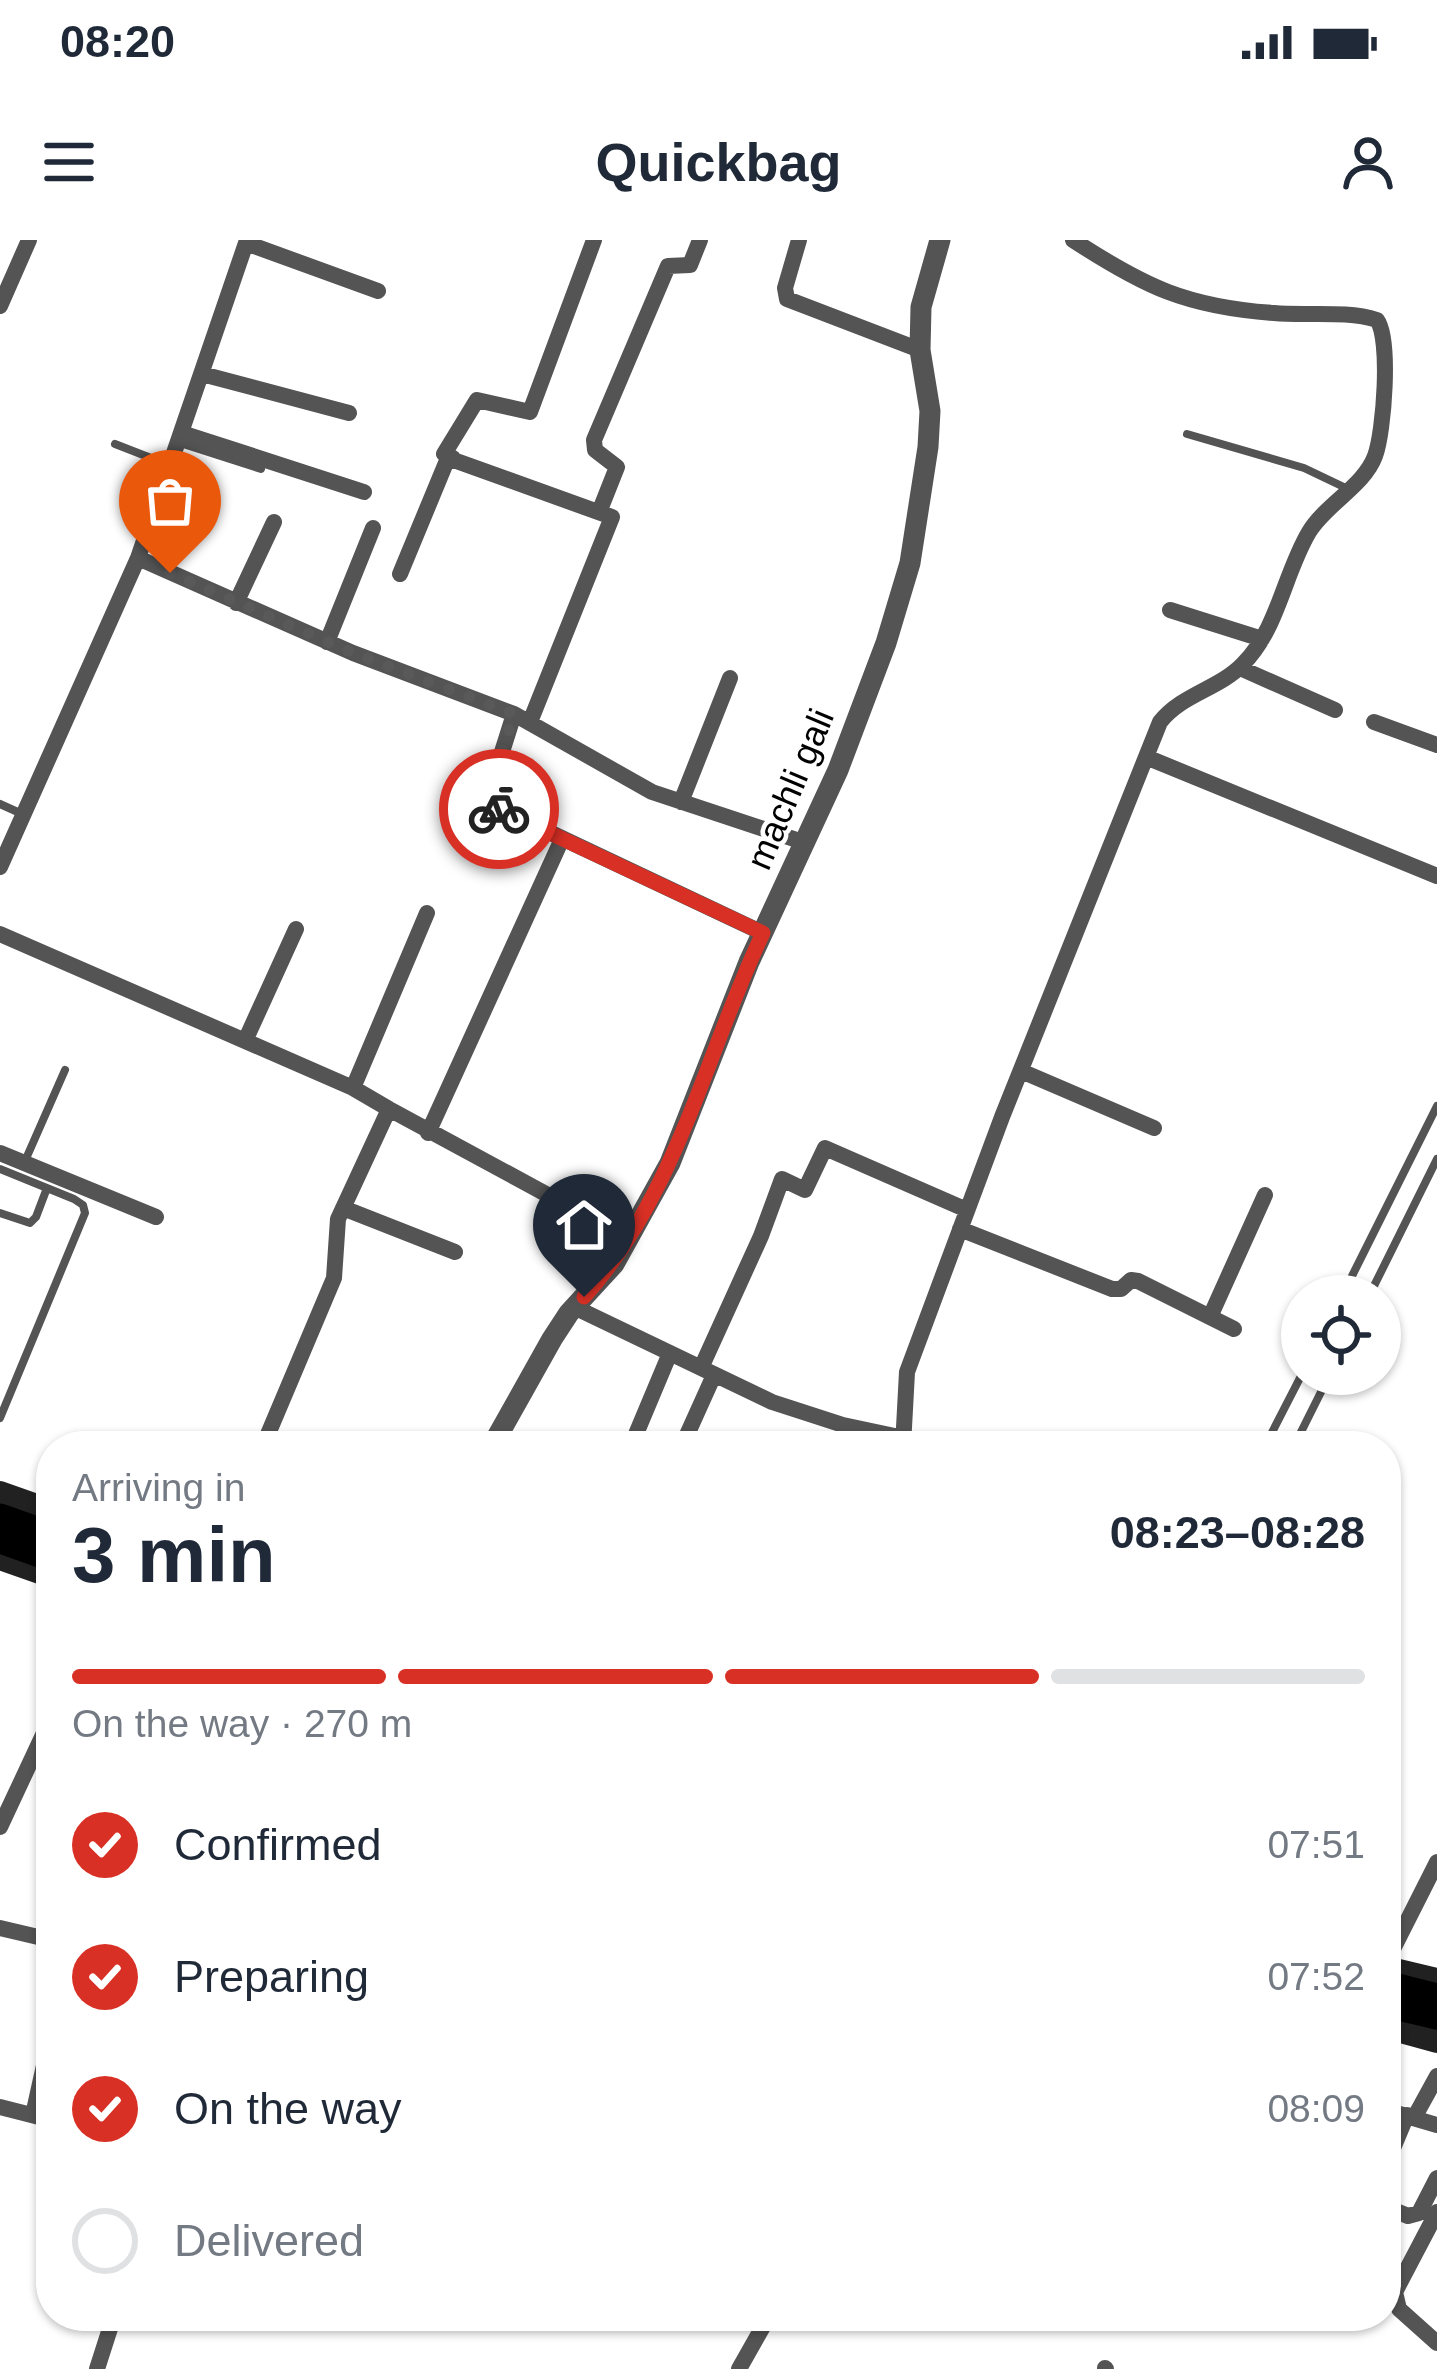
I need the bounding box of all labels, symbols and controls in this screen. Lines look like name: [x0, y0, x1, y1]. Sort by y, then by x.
text: 08:20: [60, 16, 175, 67]
icon: menu: [36, 129, 102, 195]
icon: person: [1335, 129, 1401, 195]
text: Quickbag: [595, 132, 842, 192]
pin: [119, 450, 221, 573]
icon: bag: [137, 468, 203, 534]
street label: machli gali: [738, 703, 842, 875]
courier: [439, 749, 559, 869]
icon: bike: [466, 776, 532, 842]
pin: [533, 1174, 635, 1297]
icon: home: [551, 1192, 617, 1258]
map controls: [1281, 1275, 1401, 1395]
button: locate: [1281, 1275, 1401, 1395]
text: Arriving in: [72, 1466, 245, 1509]
text: 08:23–08:28: [1110, 1507, 1365, 1558]
text: 3 min: [72, 1511, 276, 1599]
text: On the way · 270 m: [72, 1702, 412, 1745]
icon: check: [72, 1812, 138, 1878]
text: Confirmed: [174, 1819, 382, 1870]
text: 07:51: [1267, 1823, 1365, 1866]
icon: check: [72, 1944, 138, 2010]
text: Preparing: [174, 1951, 369, 2002]
text: 07:52: [1267, 1955, 1365, 1998]
icon: check: [72, 2076, 138, 2142]
text: On the way: [174, 2083, 402, 2134]
text: 08:09: [1267, 2087, 1365, 2130]
text: Delivered: [174, 2215, 364, 2266]

